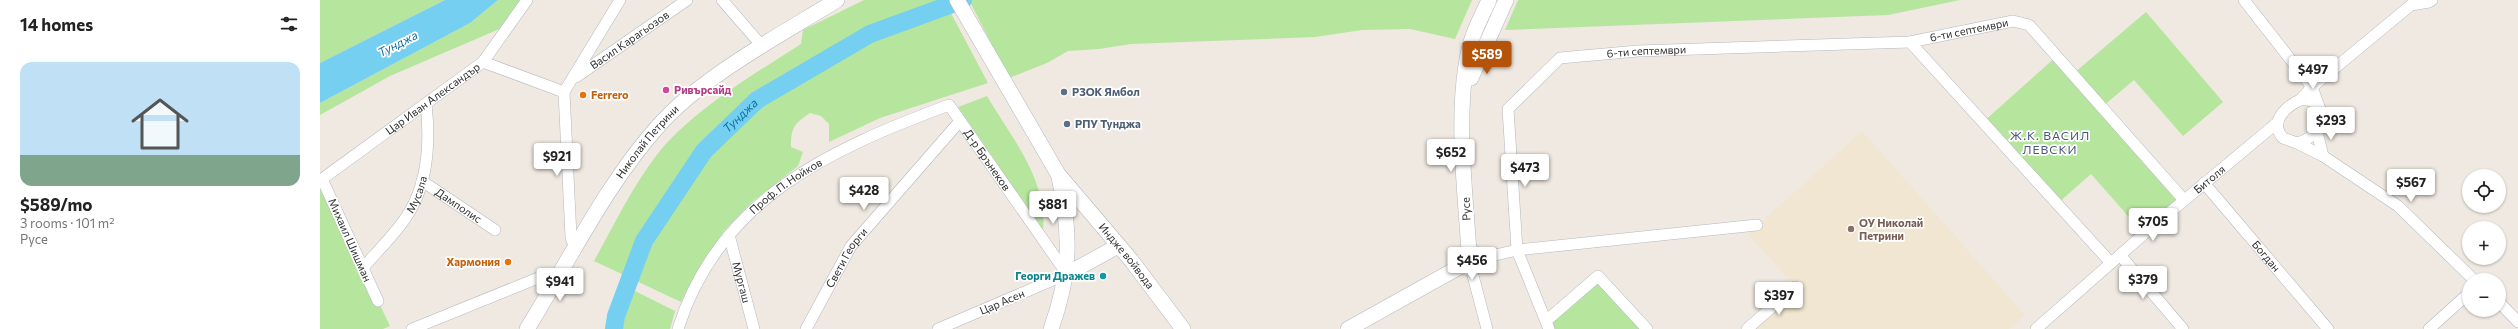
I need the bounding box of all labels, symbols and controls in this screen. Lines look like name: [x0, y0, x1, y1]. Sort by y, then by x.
street label: Васил Карагьозов: [587, 8, 671, 71]
icon: filters: [278, 13, 300, 35]
text: 14 homes: [20, 14, 93, 35]
street label: 6-ти септември: [1928, 15, 2009, 44]
water label: Тунджа: [375, 27, 420, 59]
pin: $589: [1463, 41, 1511, 75]
street label: 6-ти септември: [1606, 42, 1686, 60]
text: $589: [1471, 46, 1503, 62]
pin: $497: [2289, 56, 2337, 90]
street label: Цар Иван Александър: [383, 60, 482, 137]
text: $497: [2298, 61, 2328, 77]
place label: Ривърсайд: [674, 83, 732, 96]
marker: Ривърсайд: [661, 85, 671, 95]
place label: РЗОК Ямбол: [1072, 85, 1140, 98]
marker: РЗОК Ямбол: [1059, 87, 1069, 97]
icon: home: [124, 88, 196, 160]
place label: Ferrero: [591, 88, 629, 101]
marker: Ferrero: [578, 90, 588, 100]
water label: Тунджа: [720, 95, 760, 135]
street label: Николай Петрини: [613, 102, 681, 181]
pin: $293: [2307, 107, 2355, 141]
text: $293: [2316, 112, 2346, 128]
place label: РПУ Тунджа: [1075, 117, 1141, 130]
marker: РПУ Тунджа: [1062, 119, 1072, 129]
street label: Д-р Брънеков: [962, 126, 1014, 193]
district label: Ж.К. ВАСИЛ ЛЕВСКИ: [2010, 128, 2090, 156]
pin: $652: [1427, 139, 1475, 173]
pin: $921: [533, 143, 581, 177]
text: $652: [1436, 144, 1466, 160]
text: $921: [543, 148, 571, 164]
pin: $473: [1501, 154, 1549, 188]
street label: Проф. П. Нойков: [746, 155, 824, 216]
text: $473: [1510, 159, 1540, 175]
street label: Битоля: [2191, 162, 2227, 196]
pin: $567: [2387, 169, 2435, 203]
map controls: [2462, 169, 2506, 317]
button: locate: [2462, 169, 2506, 213]
street label: Мусала: [403, 174, 429, 215]
text: $567: [2396, 174, 2426, 190]
pin: $428: [840, 177, 888, 211]
text: $428: [849, 182, 879, 198]
street label: Дамполис: [433, 185, 484, 225]
pin: $881: [1029, 191, 1077, 225]
text: $589/mo: [20, 194, 92, 215]
street label: Михаил Шишман: [326, 196, 375, 284]
text: $881: [1038, 196, 1068, 212]
street label: Русе: [1458, 197, 1473, 221]
pin: $705: [2129, 208, 2177, 242]
text: $705: [2138, 213, 2168, 229]
text: 3 rooms · 101 m²: [20, 215, 114, 231]
place label: ОУ Николай Петрини: [1859, 216, 1923, 242]
street label: Индже войвода: [1096, 220, 1157, 291]
button: +: [2462, 221, 2506, 265]
marker: ОУ Николай Петрини: [1846, 224, 1856, 234]
street label: Свети Георги: [823, 225, 870, 290]
text: Русе: [20, 231, 48, 247]
street label: Богдан: [2250, 238, 2283, 274]
pin: $456: [1448, 247, 1496, 281]
text: $456: [1456, 252, 1488, 268]
place label: Хармония: [446, 255, 500, 268]
marker: Хармония: [503, 257, 513, 267]
street label: Мургаш: [730, 260, 754, 304]
pin: $379: [2119, 266, 2167, 300]
pin: $941: [536, 268, 584, 302]
place label: Георги Дражев: [1015, 269, 1095, 282]
marker: Георги Дражев: [1098, 271, 1108, 281]
text: $379: [2128, 271, 2158, 287]
text: $941: [546, 273, 574, 289]
button: −: [2462, 273, 2506, 317]
pin: $397: [1755, 282, 1803, 316]
street label: Цар Асен: [977, 286, 1026, 317]
text: $397: [1764, 287, 1794, 303]

